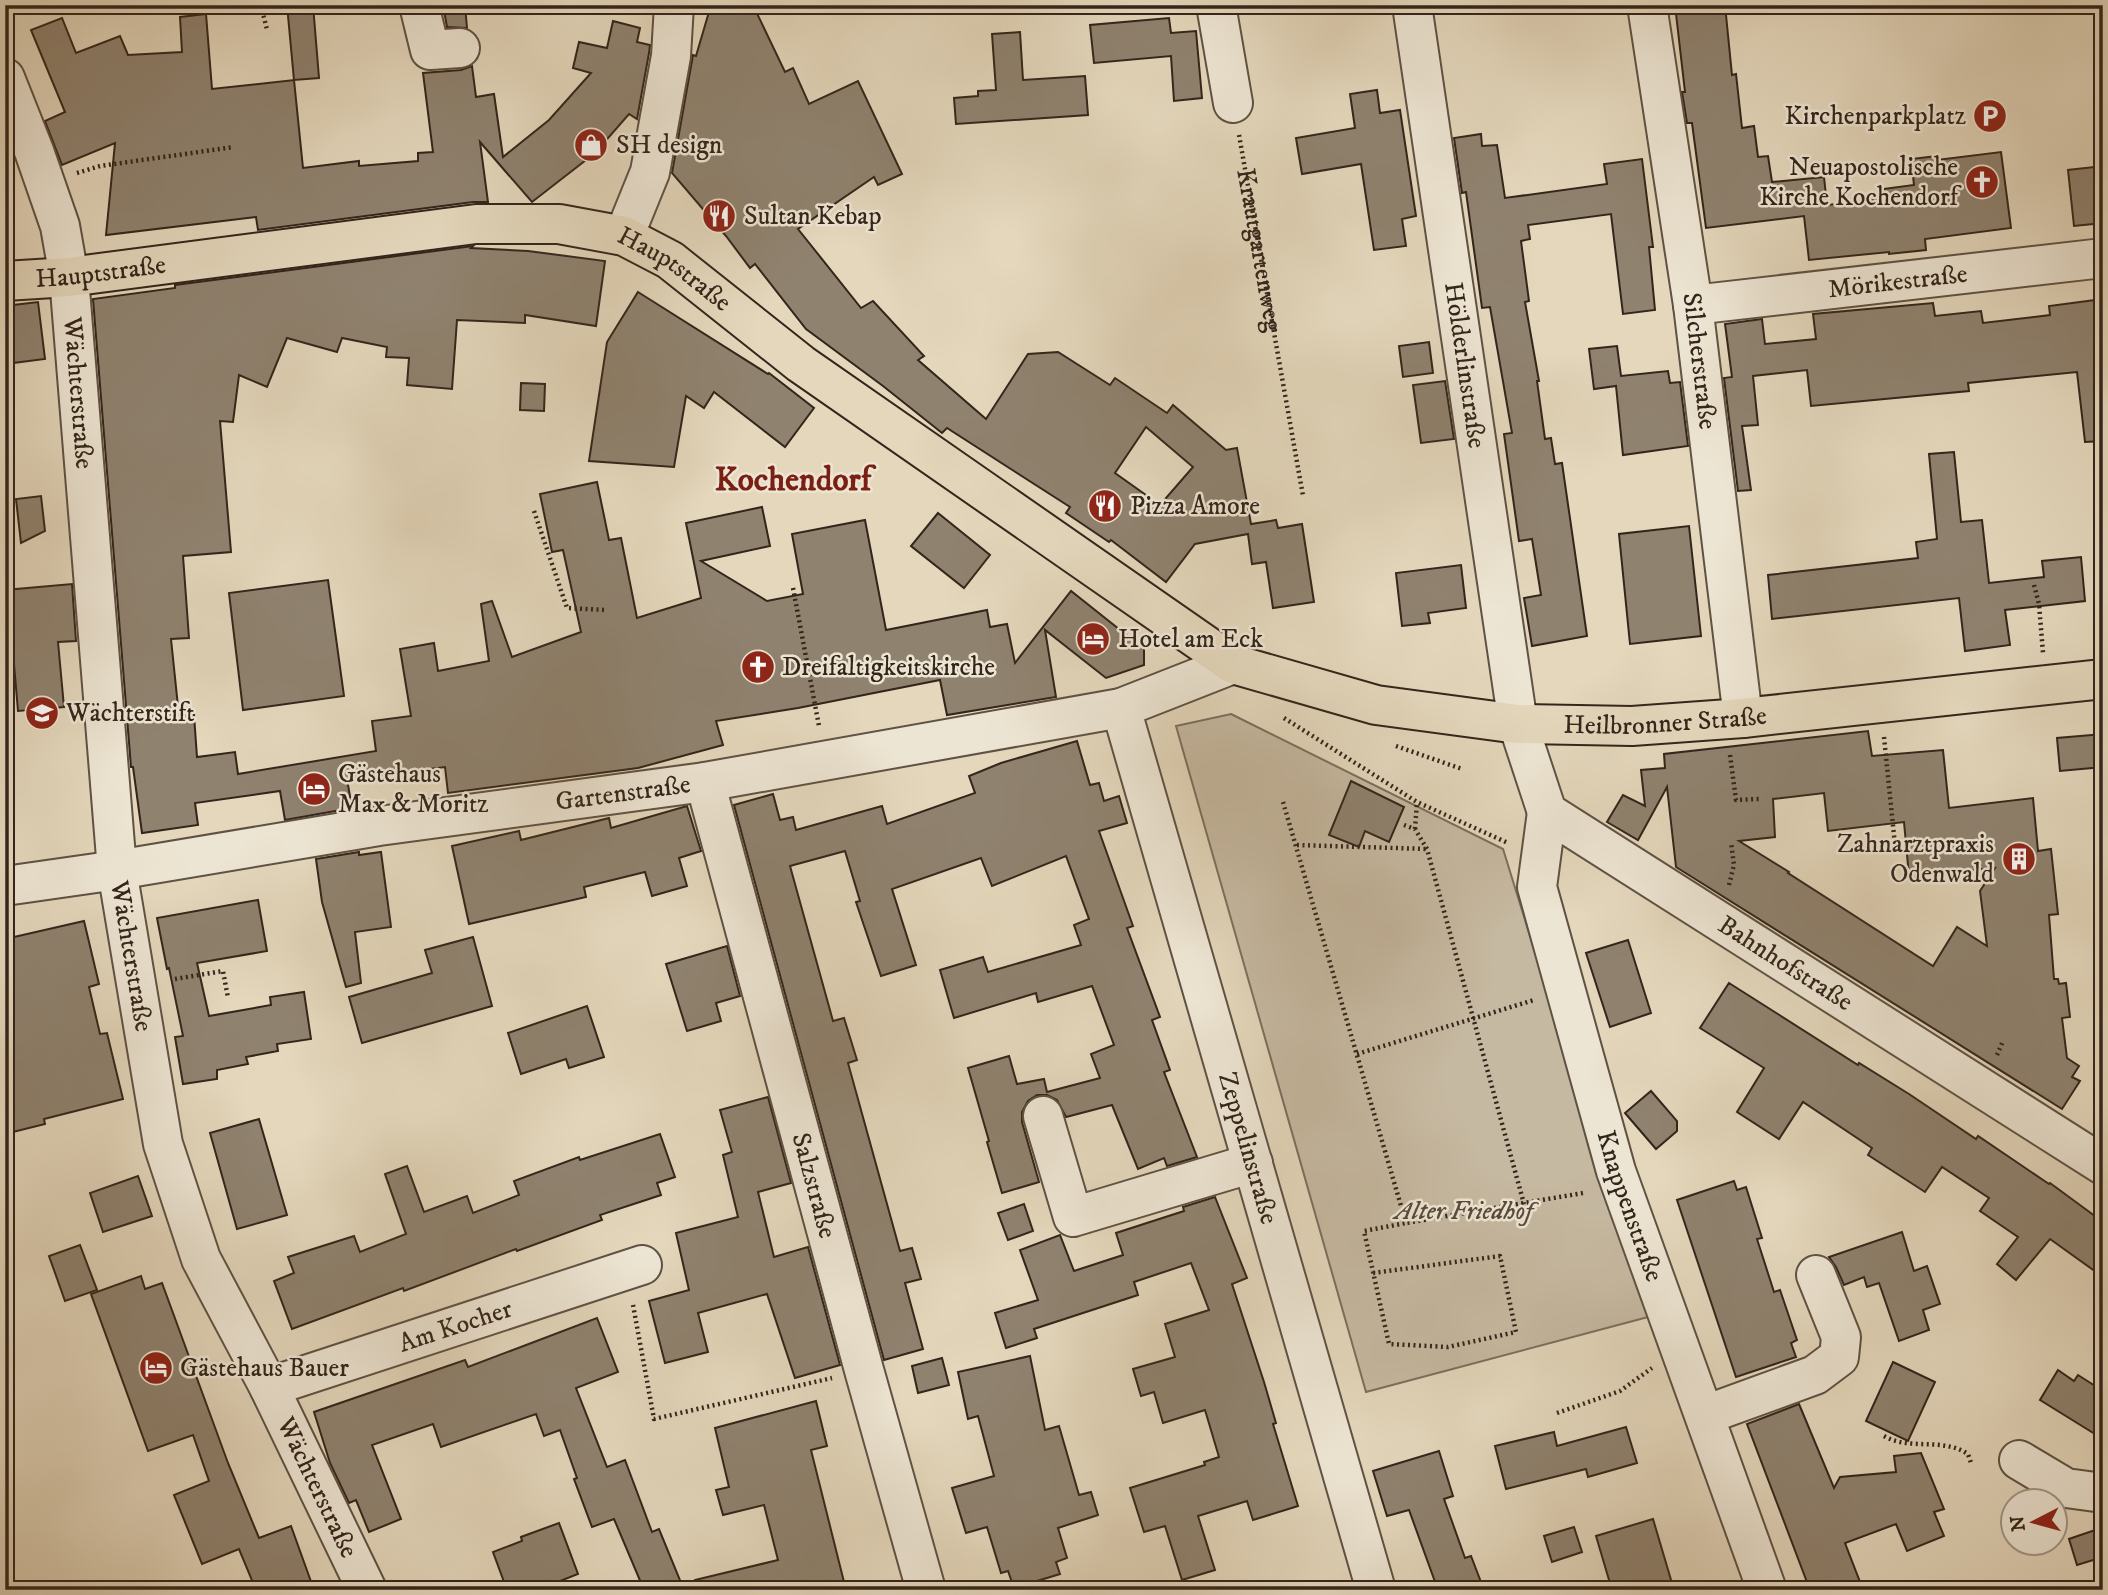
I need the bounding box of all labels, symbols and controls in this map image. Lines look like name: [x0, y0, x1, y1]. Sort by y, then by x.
parking icon: Kirchenparkplatz: [1971, 97, 2009, 135]
place label: Kirchenparkplatz: [1785, 100, 1966, 133]
shop icon: SH design: [572, 126, 610, 164]
place label: SH design: [616, 129, 723, 162]
place label: Neuapostolische Kirche Kochendorf: [1759, 151, 1962, 214]
church icon: Neuapostolische Kirche Kochendorf: [1963, 163, 2001, 201]
street label: Krautgartenweg: [1229, 166, 1290, 335]
restaurant icon: Sultan Kebap: [700, 197, 738, 235]
place label: Sultan Kebap: [744, 200, 881, 233]
street label: Hauptstraße: [612, 219, 738, 319]
street label: Hauptstraße: [34, 248, 168, 296]
street label: Mörikestraße: [1826, 257, 1969, 306]
street label: Hölderlinstraße: [1437, 280, 1494, 450]
street label: Silcherstraße: [1675, 290, 1724, 431]
street label: Wächterstraße: [56, 315, 101, 470]
district label: Kochendorf: [715, 460, 877, 501]
restaurant icon: Pizza Amore: [1086, 487, 1124, 525]
place label: Pizza Amore: [1130, 490, 1260, 523]
hotel icon: Hotel am Eck: [1074, 620, 1112, 658]
place label: Hotel am Eck: [1118, 623, 1263, 656]
church icon: Dreifaltigkeitskirche: [739, 648, 777, 686]
place label: Dreifaltigkeitskirche: [782, 651, 995, 684]
school or university icon: Wächterstift: [23, 694, 61, 732]
place label: Wächterstift: [65, 697, 195, 730]
street label: Heilbronner Straße: [1563, 699, 1768, 743]
place label: Gästehaus Max & Moritz: [338, 758, 489, 821]
street label: Gartenstraße: [553, 768, 693, 819]
hotel icon: Gästehaus Max & Moritz: [295, 770, 333, 808]
place label: Zahnarztpraxis Odenwald: [1837, 828, 1994, 891]
building icon: Zahnarztpraxis Odenwald: [2000, 840, 2038, 878]
street label: Wächterstraße: [102, 877, 160, 1034]
street label: Bahnhofstraße: [1712, 908, 1859, 1018]
street label: Zeppelinstraße: [1211, 1068, 1286, 1228]
street label: Knappenstraße: [1589, 1127, 1671, 1286]
street label: Salzstraße: [784, 1129, 844, 1242]
park label: Alter Friedhof: [1392, 1195, 1540, 1228]
street label: Am Kocher: [394, 1292, 517, 1360]
hotel icon: Gästehaus Bauer: [137, 1349, 175, 1387]
place label: Gästehaus Bauer: [180, 1352, 349, 1385]
street label: Wächterstraße: [269, 1411, 365, 1563]
north arrow: [2000, 1486, 2070, 1556]
text: N: [2006, 1514, 2031, 1533]

